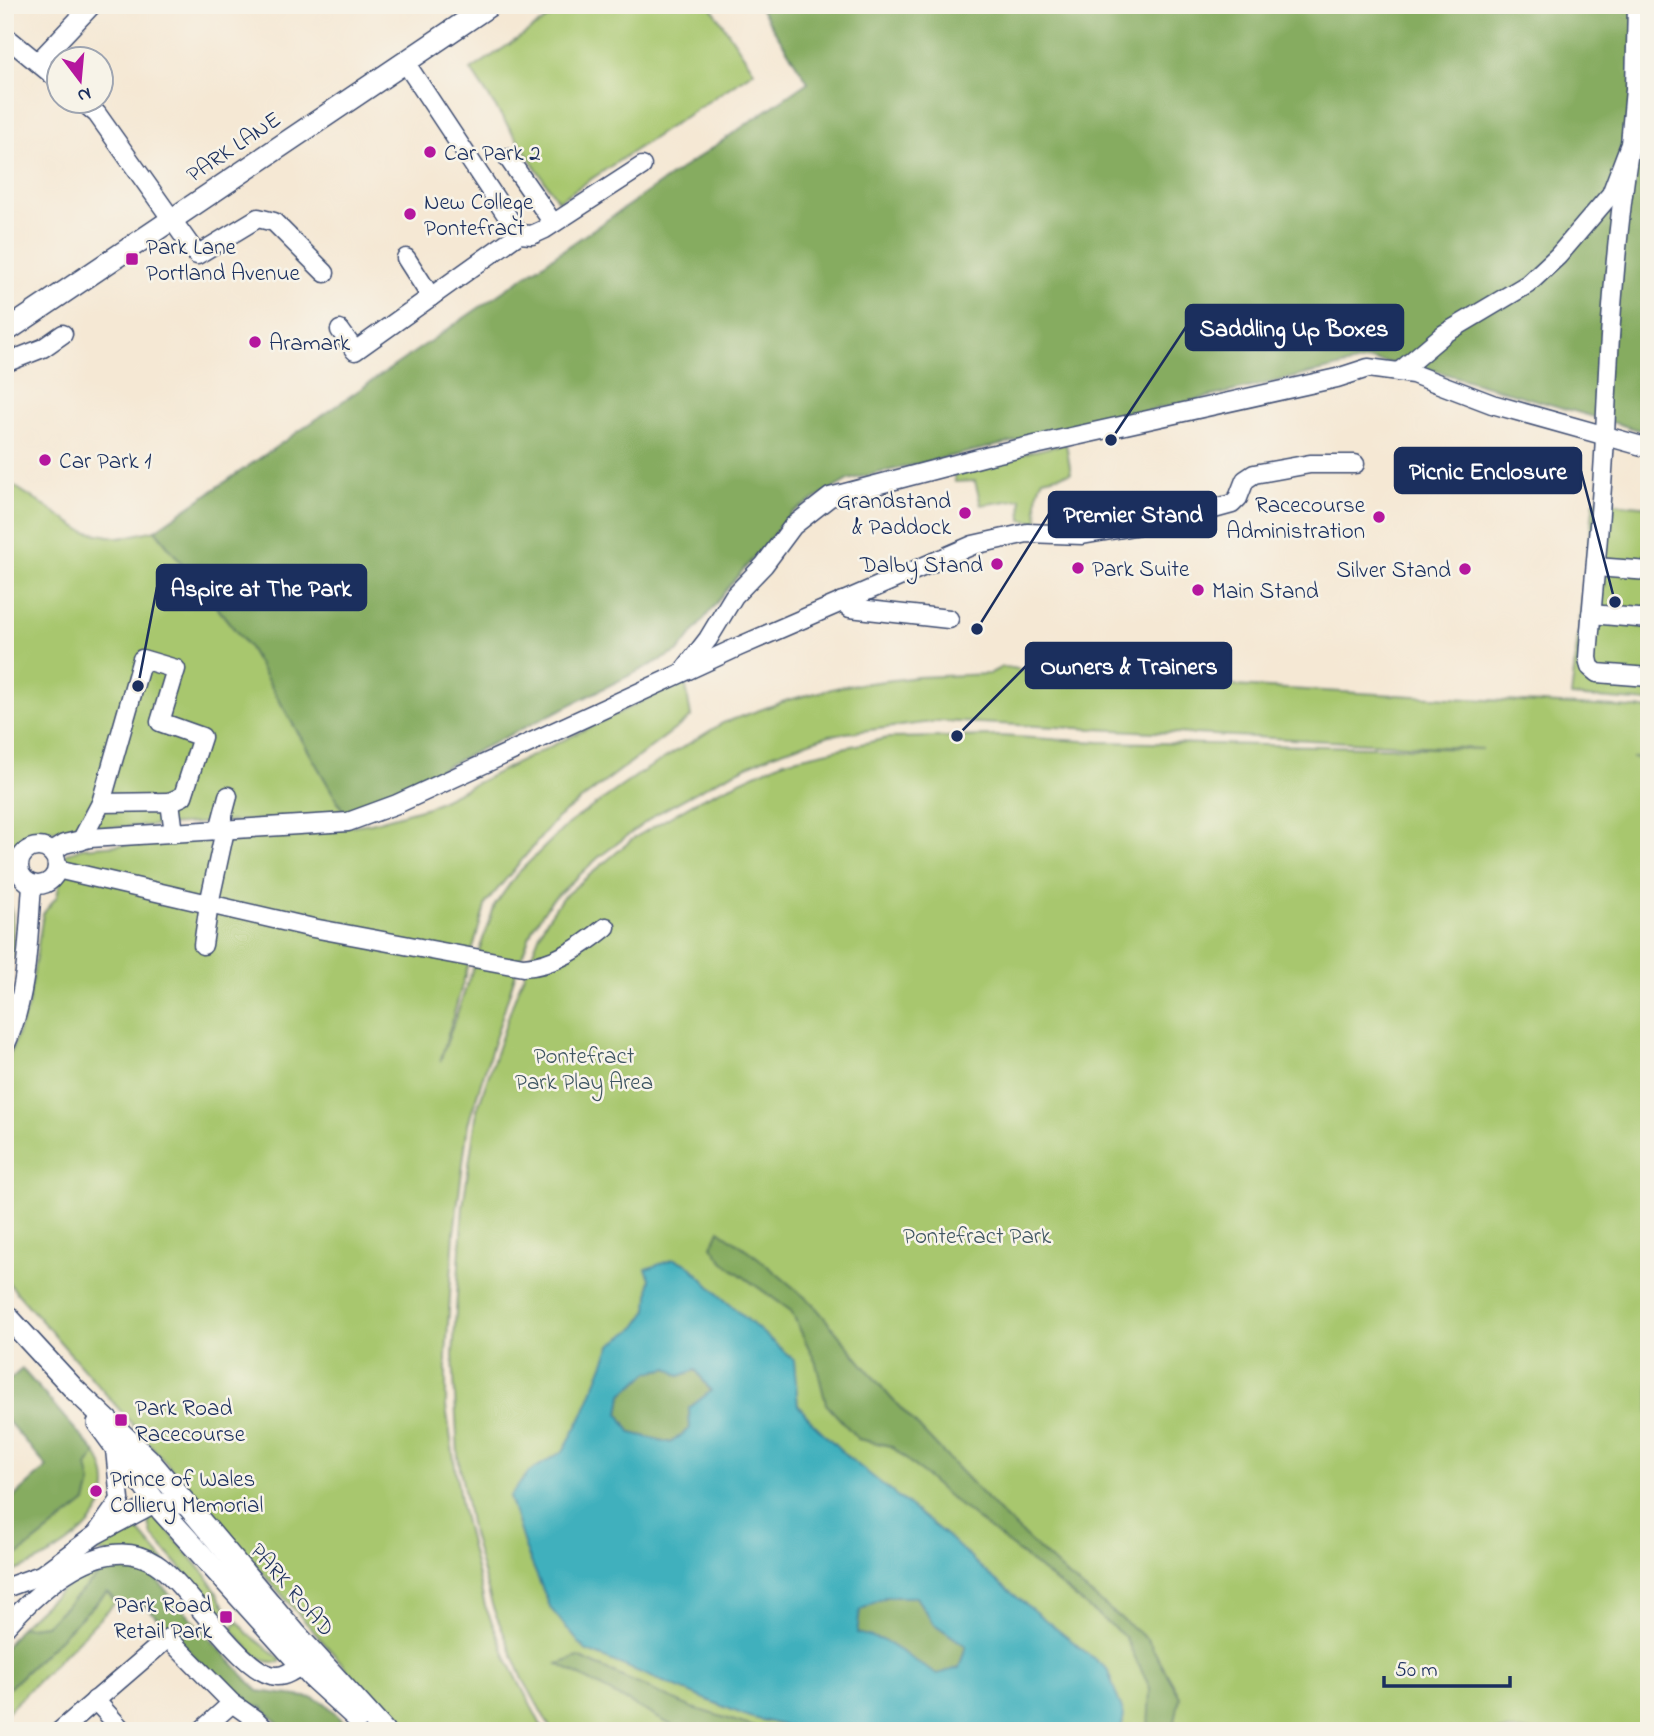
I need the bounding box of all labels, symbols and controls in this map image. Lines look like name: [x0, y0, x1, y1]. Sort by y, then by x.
north arrow: [46, 46, 116, 116]
text: N: [74, 79, 94, 109]
street label: PARK LANE: [180, 104, 288, 192]
place label: Car Park 2: [444, 138, 541, 171]
marker: Car Park 2: [422, 144, 438, 160]
place label: New College Pontefract: [424, 187, 534, 246]
marker: New College Pontefract: [402, 206, 418, 222]
place label: Park Lane Portland Avenue: [146, 232, 301, 291]
marker: Park Lane Portland Avenue: [124, 251, 140, 267]
callout: Saddling Up Boxes: [1186, 305, 1403, 350]
text: Saddling Up Boxes: [1200, 313, 1388, 349]
place label: Aramark: [269, 328, 351, 361]
marker: Aramark: [247, 334, 263, 350]
place label: Car Park 1: [59, 446, 152, 479]
callout: Picnic Enclosure: [1395, 448, 1581, 493]
marker: Car Park 1: [37, 452, 53, 468]
text: Picnic Enclosure: [1409, 456, 1568, 491]
place label: Grandstand & Paddock: [837, 486, 952, 545]
place label: Racecourse Administration: [1226, 490, 1366, 549]
callout: Premier Stand: [1049, 492, 1216, 537]
text: Premier Stand: [1063, 499, 1203, 534]
marker: Grandstand & Paddock: [957, 505, 973, 521]
marker: Racecourse Administration: [1371, 509, 1387, 525]
place label: Dalby Stand: [859, 550, 983, 585]
place label: Park Suite: [1092, 554, 1190, 587]
place label: Silver Stand: [1336, 555, 1451, 588]
marker: Dalby Stand: [989, 556, 1005, 572]
marker: Park Suite: [1070, 560, 1086, 576]
marker: Silver Stand: [1457, 561, 1473, 577]
callout: Aspire at The Park: [157, 565, 366, 610]
text: Aspire at The Park: [171, 573, 352, 608]
place label: Main Stand: [1212, 576, 1319, 609]
marker: Main Stand: [1190, 582, 1206, 598]
callout: Owners & Trainers: [1026, 643, 1231, 688]
text: Owners & Trainers: [1040, 651, 1218, 686]
park label: Pontefract Park Play Area: [515, 1041, 653, 1102]
park label: Pontefract Park: [903, 1221, 1052, 1254]
place label: Park Road Racecourse: [135, 1393, 246, 1452]
marker: Park Road Racecourse: [113, 1412, 129, 1428]
place label: Prince of Wales Colliery Memorial: [110, 1464, 263, 1525]
marker: Prince of Wales Colliery Memorial: [88, 1483, 104, 1499]
street label: PARK ROAD: [241, 1536, 341, 1645]
place label: Park Road Retail Park: [114, 1590, 213, 1649]
marker: Park Road Retail Park: [218, 1609, 234, 1625]
scale bar: [1384, 1645, 1510, 1689]
text: 50 m: [1395, 1656, 1438, 1686]

